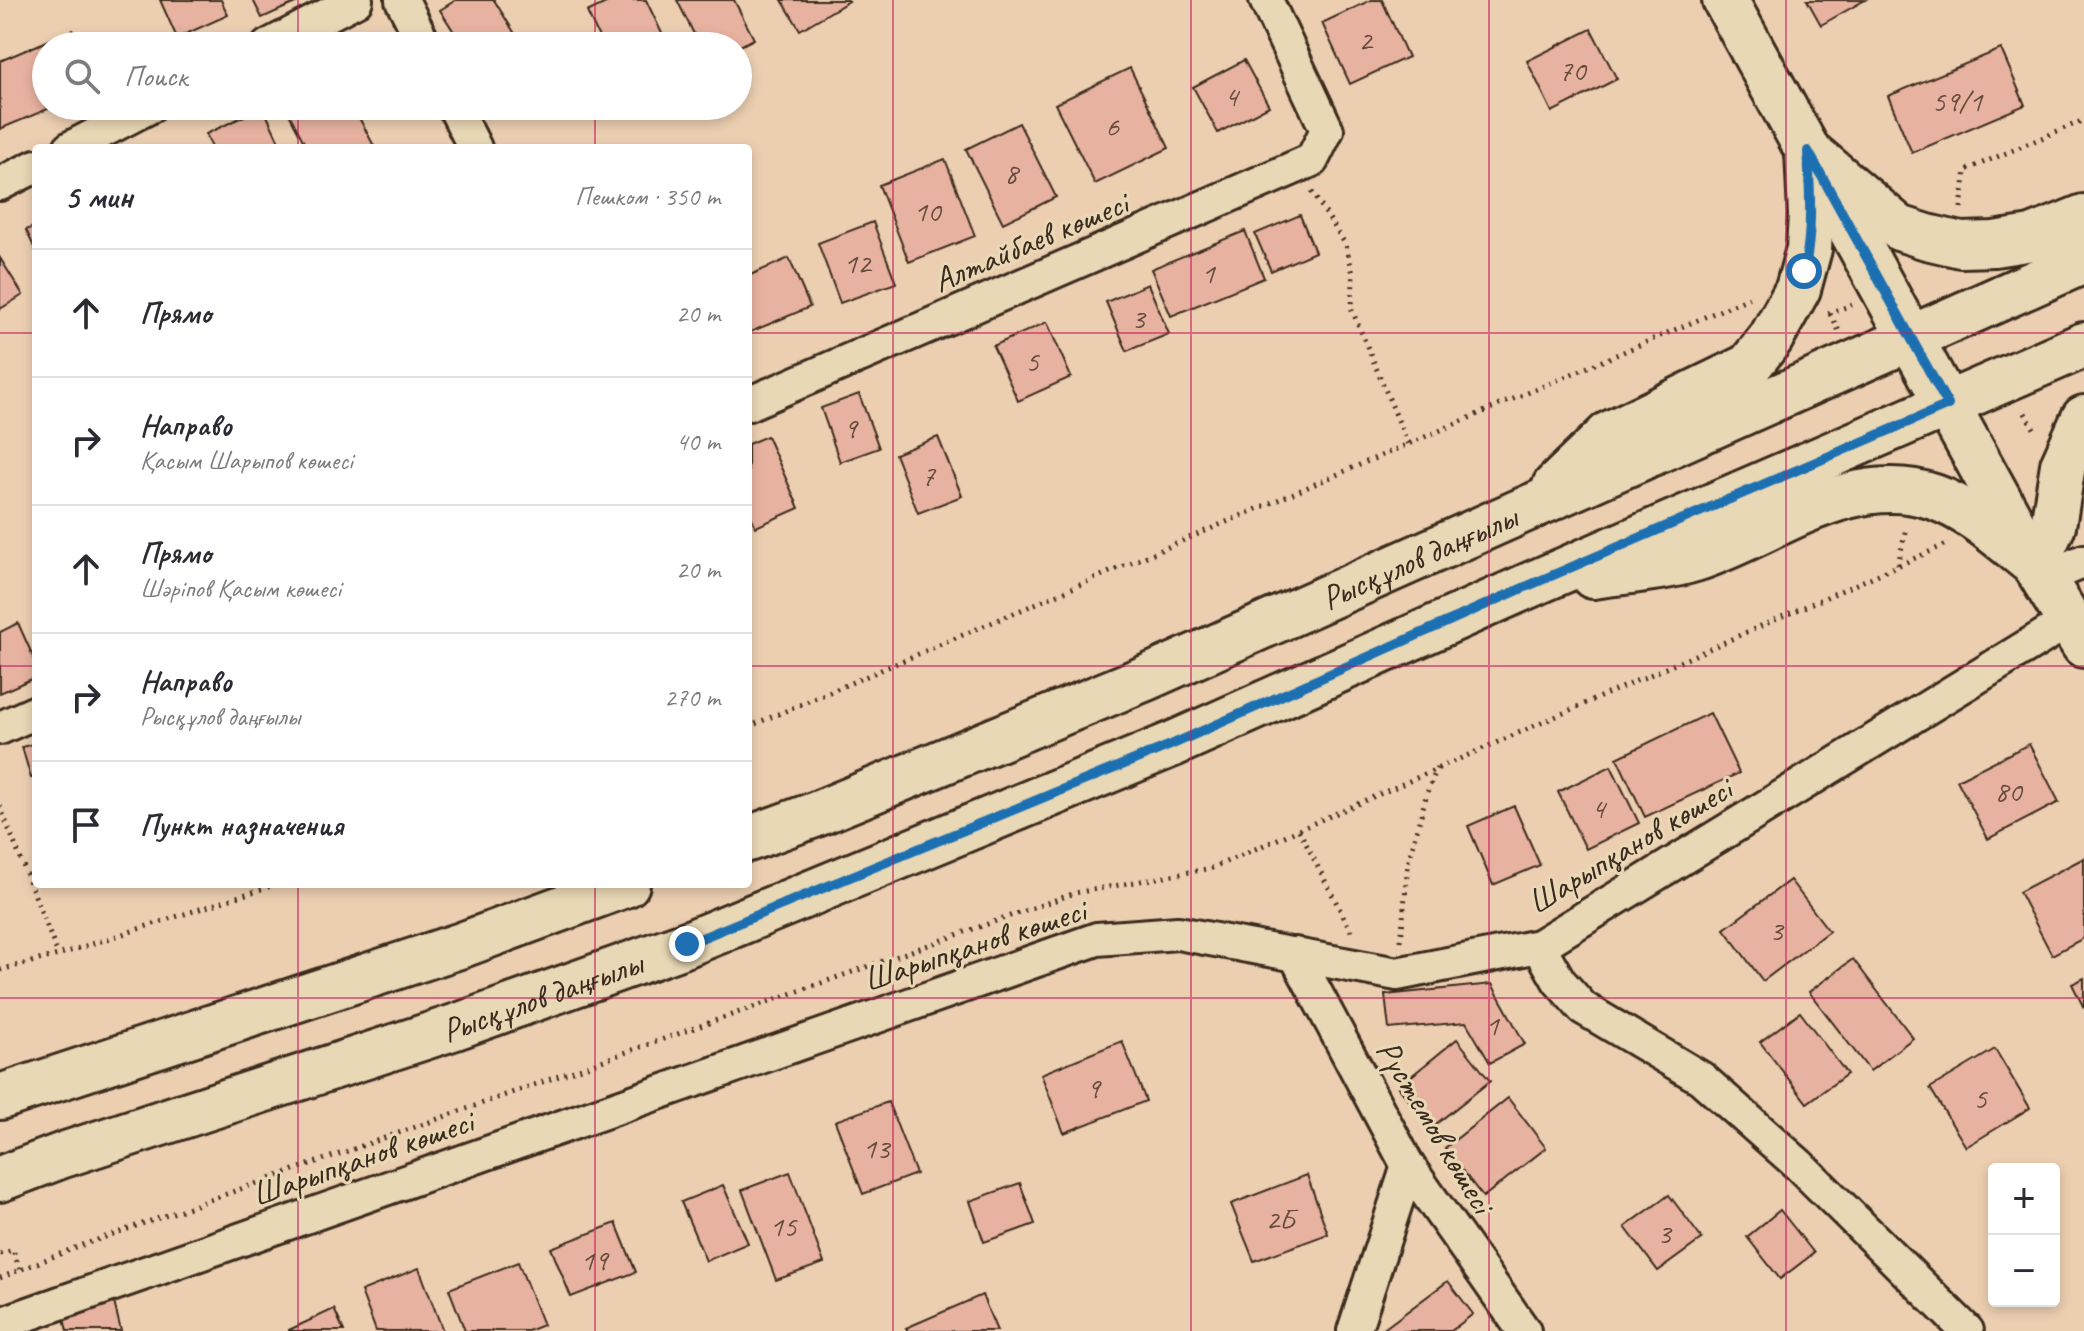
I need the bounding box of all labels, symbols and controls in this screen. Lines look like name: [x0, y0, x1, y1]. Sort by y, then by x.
house number: 2: [1358, 21, 1374, 59]
search box: [32, 32, 752, 120]
house number: 70: [1559, 51, 1588, 89]
icon: search: [60, 54, 104, 98]
text: Поиск: [124, 57, 187, 95]
house number: 4: [1224, 77, 1240, 115]
house number: 59/1: [1932, 82, 1984, 120]
house number: 6: [1105, 107, 1120, 145]
house number: 8: [1004, 154, 1020, 192]
text: 5 мин: [64, 175, 133, 218]
text: Пешком · 350 m: [575, 180, 720, 213]
street label: Алтайбаев көшесі: [926, 180, 1137, 302]
house number: 10: [914, 192, 943, 230]
house number: 12: [844, 244, 873, 282]
route start: [1786, 253, 1822, 289]
house number: 1: [1201, 254, 1216, 292]
icon: ahead: [64, 291, 108, 335]
text: Прямо: [140, 294, 211, 332]
text: 20 m: [676, 297, 720, 330]
house number: 3: [1131, 299, 1147, 337]
house number: 5: [1025, 342, 1040, 380]
text: Направо: [140, 406, 232, 444]
house number: 9: [843, 409, 859, 447]
icon: right: [64, 419, 108, 463]
text: 40 m: [676, 425, 720, 458]
text: Қасым Шарыпов көшесі: [140, 444, 353, 477]
house number: 7: [921, 456, 936, 494]
street label: Рысқұлов даңғылы: [1315, 494, 1526, 619]
text: Прямо: [140, 534, 211, 572]
icon: ahead: [64, 547, 108, 591]
text: 20 m: [676, 553, 720, 586]
text: Шәріпов Қасым көшесі: [140, 572, 341, 605]
text: Направо: [140, 662, 232, 700]
icon: right: [64, 675, 108, 719]
text: 270 m: [664, 681, 720, 714]
text: Рысқұлов даңғылы: [140, 700, 300, 733]
street label: Шарыпқанов көшесі: [1519, 766, 1743, 923]
house number: 80: [1995, 772, 2024, 810]
house number: 4: [1591, 789, 1607, 827]
icon: arrive: [64, 803, 108, 847]
text: Пункт назначения: [140, 806, 343, 844]
street label: Шарыпқанов көшесі: [858, 887, 1094, 1001]
house number: 3: [1769, 911, 1785, 949]
route end: [669, 926, 705, 962]
street label: Рысқұлов даңғылы: [436, 940, 651, 1052]
house number: 1: [1485, 1006, 1500, 1044]
street label: Рүстемов көшесі: [1367, 1032, 1506, 1224]
house number: 9: [1086, 1069, 1102, 1107]
house number: 5: [1973, 1079, 1988, 1117]
street label: Шарыпқанов көшесі: [246, 1098, 482, 1215]
house number: 13: [863, 1129, 892, 1167]
map controls: [1988, 1163, 2060, 1307]
button: +: [1988, 1163, 2060, 1235]
house number: 2Б: [1266, 1200, 1299, 1238]
house number: 15: [770, 1207, 798, 1245]
house number: 3: [1657, 1214, 1673, 1252]
button: −: [1988, 1235, 2060, 1307]
house number: 19: [581, 1241, 610, 1279]

